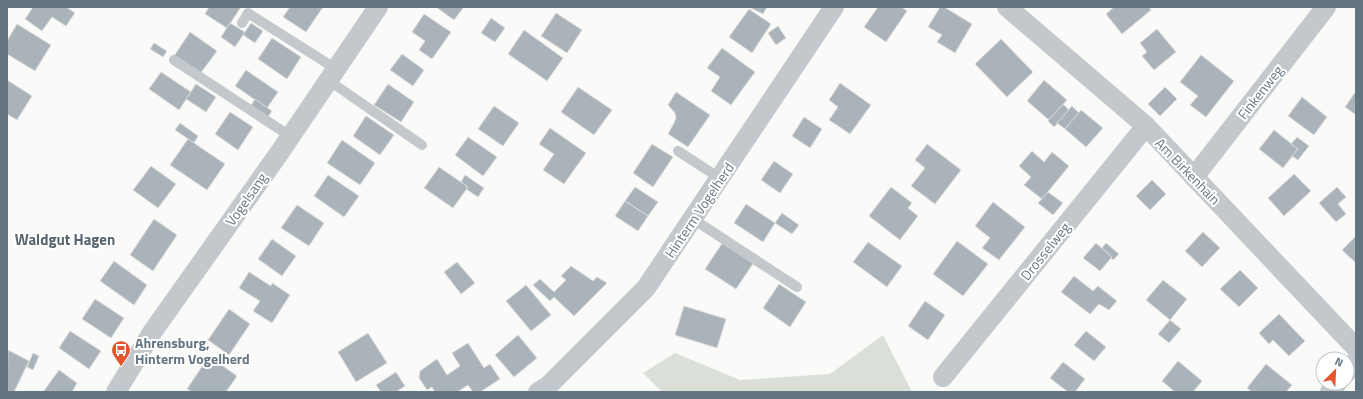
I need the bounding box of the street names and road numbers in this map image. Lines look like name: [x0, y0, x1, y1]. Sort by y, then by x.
street label: Finkenweg: [1232, 60, 1288, 124]
street label: Am Birkenhain: [1151, 133, 1225, 209]
street label: Hinterm Vogelherd: [659, 158, 739, 262]
street label: Vogelsang: [220, 168, 272, 230]
street label: Drosselweg: [1015, 217, 1075, 285]

